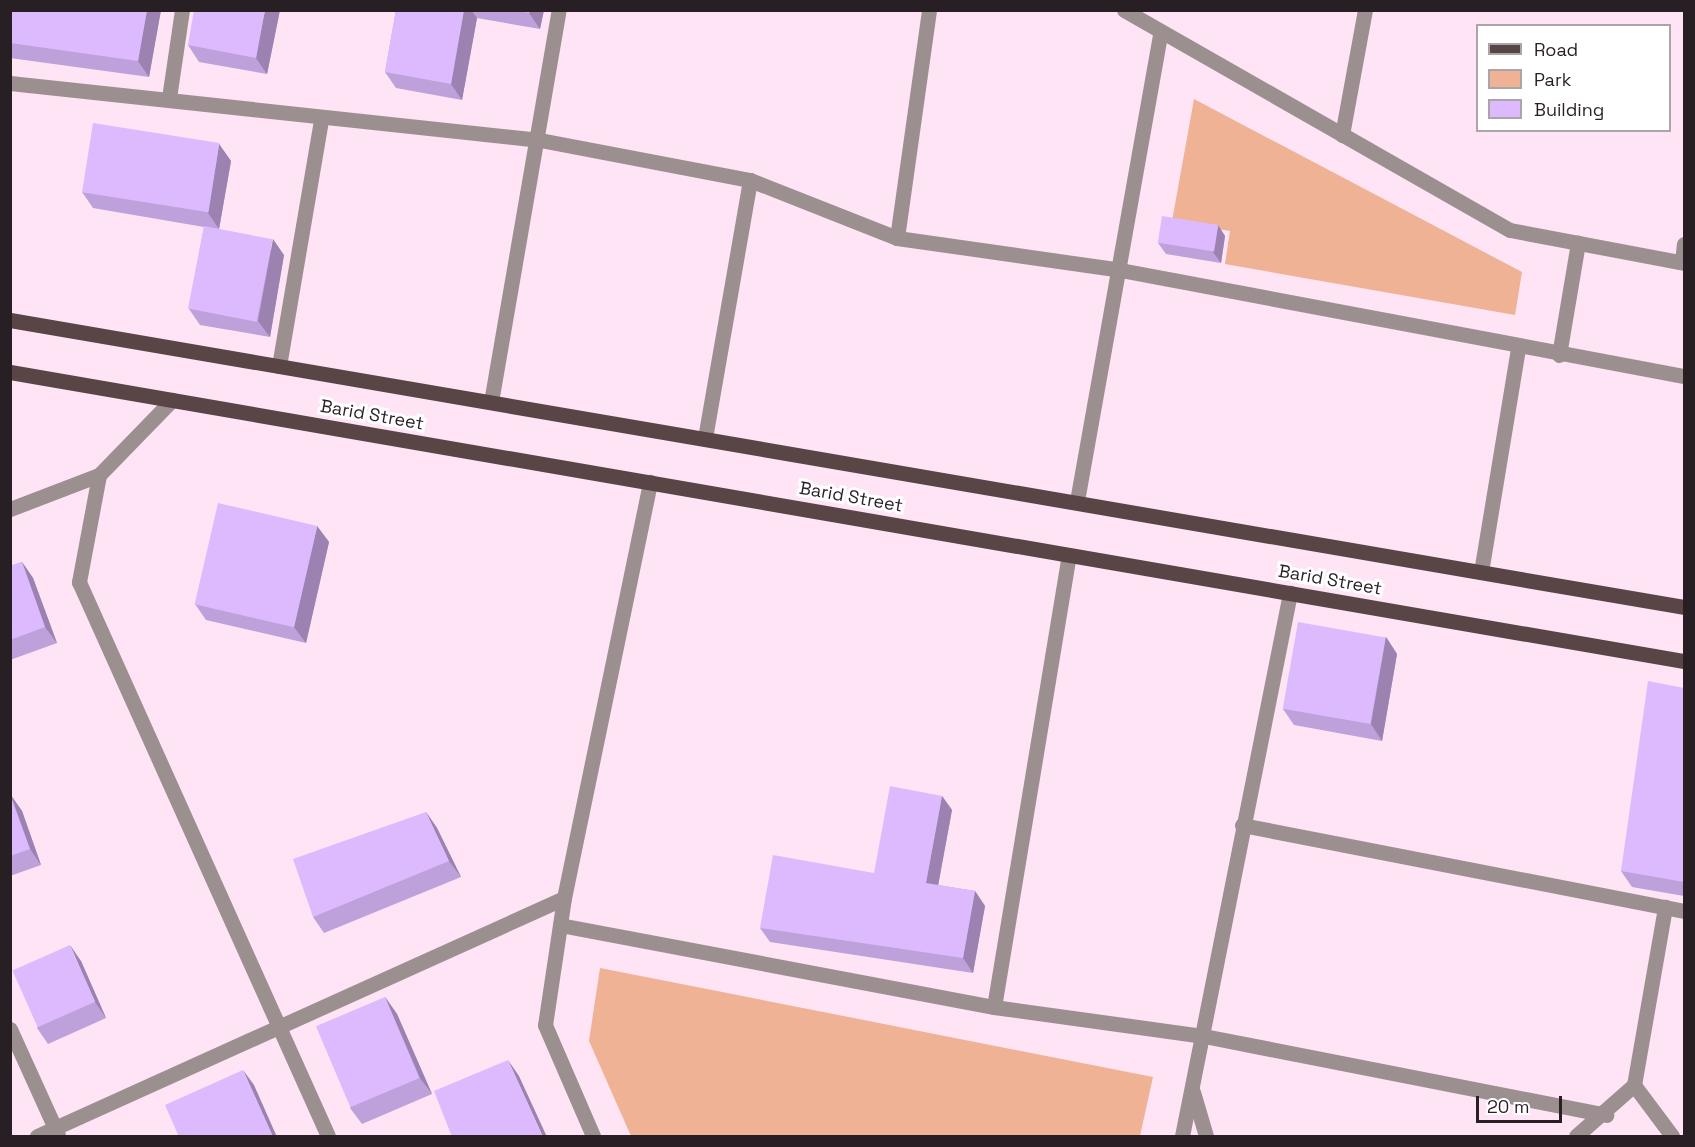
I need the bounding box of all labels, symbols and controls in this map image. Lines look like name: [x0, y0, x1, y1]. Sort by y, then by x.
legend: [1476, 24, 1671, 132]
text: Road: [1534, 38, 1578, 61]
text: Park: [1534, 68, 1571, 91]
text: Building: [1534, 98, 1604, 121]
street label: Barid Street: [319, 395, 425, 435]
street label: Barid Street: [798, 477, 904, 517]
street label: Barid Street: [1277, 560, 1383, 600]
scale bar: [1479, 1084, 1564, 1122]
text: 20 m: [1487, 1095, 1530, 1118]

